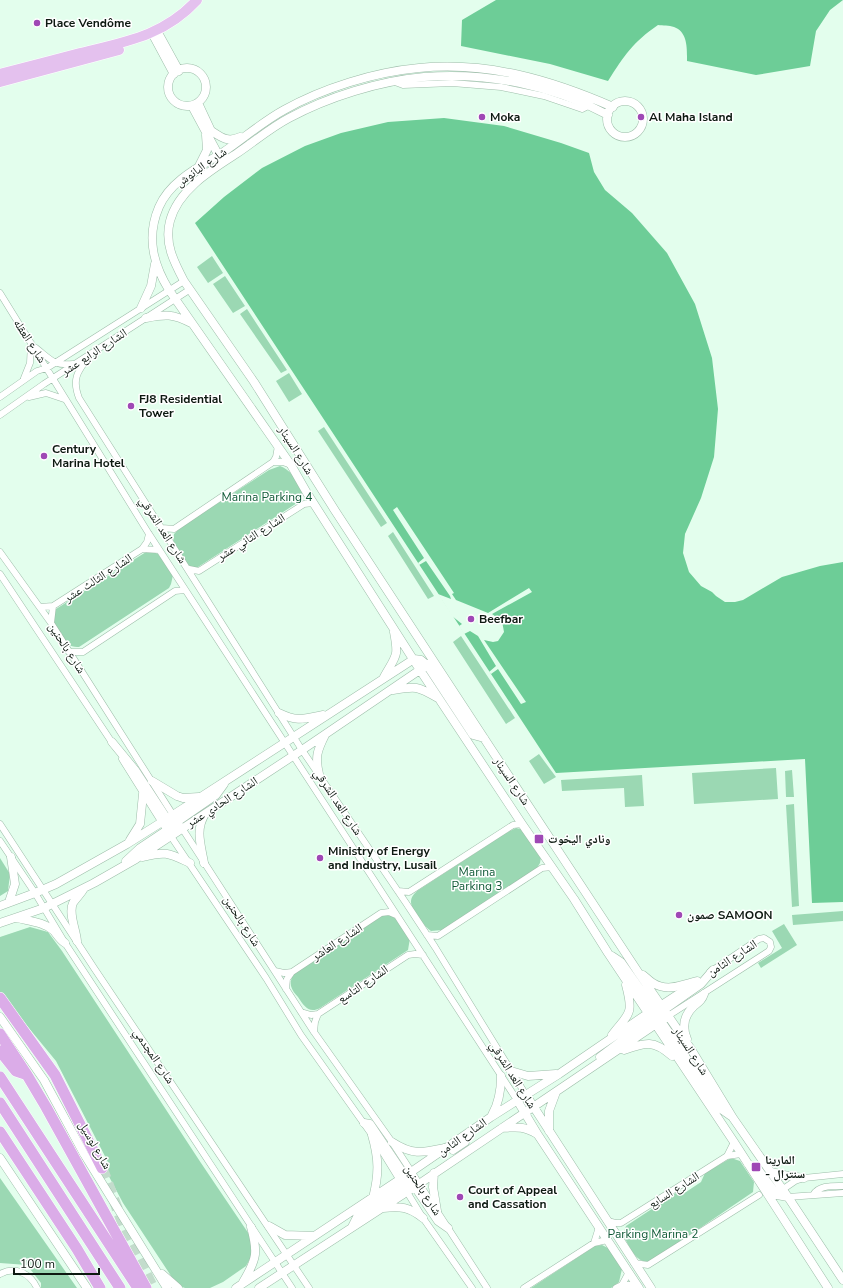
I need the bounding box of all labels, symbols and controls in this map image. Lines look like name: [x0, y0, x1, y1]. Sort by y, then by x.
place label: Place Vendôme: [45, 15, 131, 31]
marker: Place Vendôme: [32, 18, 42, 28]
place label: Moka: [490, 109, 520, 125]
place label: Al Maha Island: [649, 109, 733, 125]
marker: Moka: [477, 112, 487, 122]
marker: Al Maha Island: [636, 112, 646, 122]
street label: شارع البانوش: [172, 143, 230, 190]
street label: شارع العقله: [10, 316, 50, 366]
street label: الشارع الرابع عشر: [57, 325, 130, 380]
place label: FJ8 Residential Tower: [139, 391, 222, 421]
marker: FJ8 Residential Tower: [126, 401, 136, 411]
street label: شارع السينار: [274, 422, 317, 478]
place label: Century Marina Hotel: [52, 441, 125, 471]
marker: Century Marina Hotel: [39, 451, 49, 461]
park label: Marina Parking 4: [222, 489, 312, 505]
street label: شارع العد الشرقي: [134, 494, 191, 568]
street label: الشارع الثاني عشر: [213, 510, 289, 567]
street label: الشارع الثالث عشر: [60, 550, 135, 607]
place label: Beefbar: [479, 611, 523, 627]
marker: Beefbar: [466, 614, 476, 624]
street label: شارع بالحنين: [45, 619, 89, 677]
street label: شارع السينار: [490, 753, 534, 808]
street label: شارع العد الشرقي: [308, 766, 366, 839]
street label: الشارع الحادي عشر: [182, 773, 262, 833]
place label: ونادي اليخوت: [548, 831, 611, 849]
marker: ونادي اليخوت: [533, 833, 545, 845]
place label: Ministry of Energy and Industry, Lusail: [328, 843, 437, 873]
marker: Ministry of Energy and Industry, Lusail: [315, 853, 325, 863]
park label: Marina Parking 3: [452, 864, 502, 894]
street label: شارع بالحنين: [220, 892, 264, 950]
place label: صمون SAMOON: [687, 907, 773, 923]
marker: صمون SAMOON: [674, 910, 684, 920]
street label: الشارع العاشر: [308, 920, 366, 965]
street label: الشارع الثامن: [704, 936, 760, 980]
street label: الشارع التاسع: [335, 961, 392, 1007]
street label: شارع السينار: [669, 1023, 713, 1078]
street label: شارع المجدمي: [128, 1025, 178, 1088]
street label: شارع العد الشرقي: [484, 1038, 540, 1113]
street label: الشارع الثامن: [434, 1114, 490, 1160]
street label: شارع لوسيل: [75, 1118, 115, 1172]
place label: المارينا - سنترال: [765, 1152, 805, 1182]
street label: شارع بالحنين: [401, 1161, 445, 1219]
marker: المارينا - سنترال: [750, 1161, 762, 1173]
street label: الشارع السابع: [646, 1168, 702, 1212]
place label: Court of Appeal and Cassation: [468, 1182, 557, 1212]
marker: Court of Appeal and Cassation: [455, 1192, 465, 1202]
park label: Parking Marina 2: [608, 1226, 698, 1242]
scale bar: [14, 1250, 99, 1276]
text: 100 m: [20, 1256, 55, 1272]

